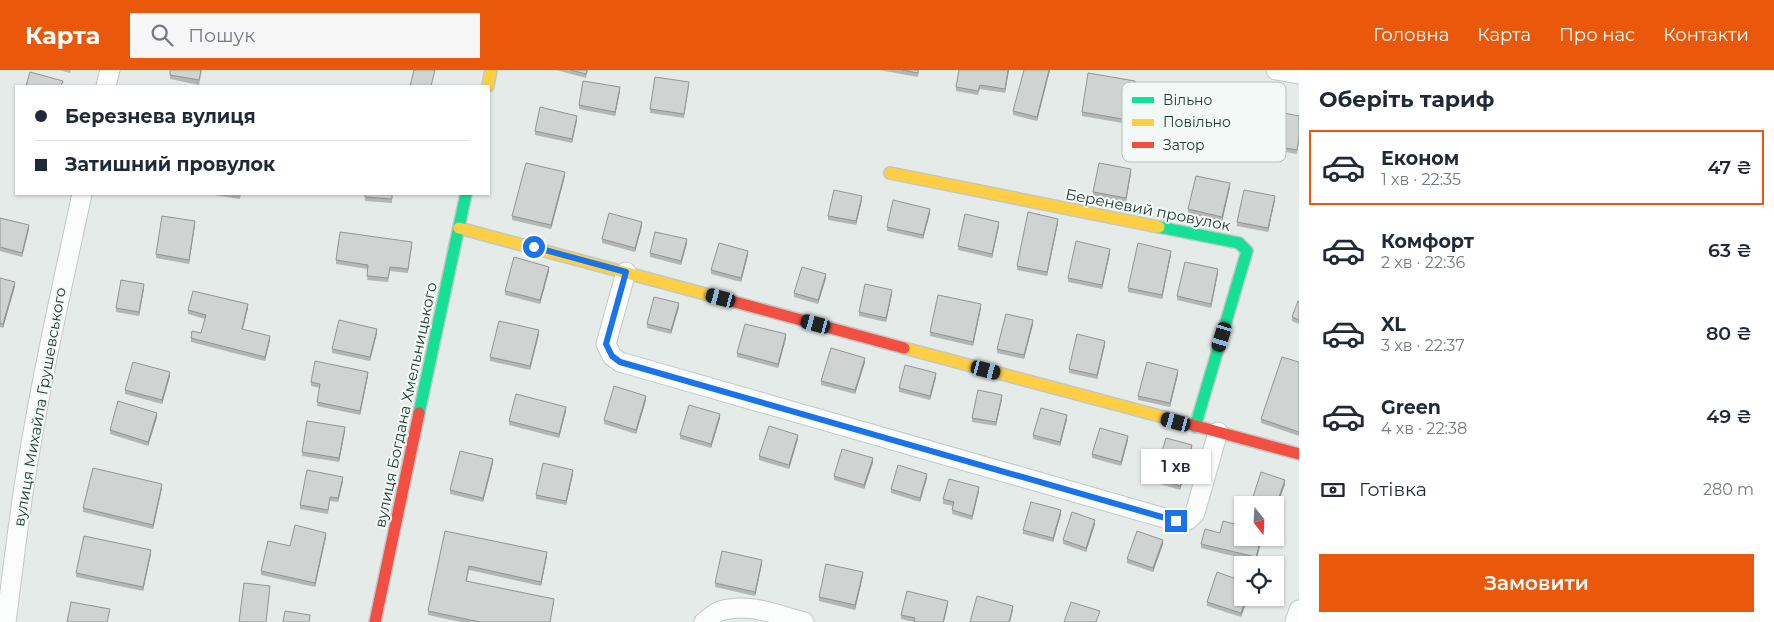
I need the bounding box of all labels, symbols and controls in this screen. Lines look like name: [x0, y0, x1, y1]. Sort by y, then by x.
search box: [130, 13, 480, 58]
text: Карта: [25, 21, 100, 50]
icon: search: [148, 21, 176, 49]
text: Пошук: [188, 24, 255, 47]
text: Головна: [1373, 24, 1449, 46]
text: Карта: [1477, 24, 1531, 46]
text: Про нас: [1559, 24, 1635, 46]
text: Контакти: [1663, 24, 1749, 46]
legend: [1122, 82, 1286, 162]
text: Оберіть тариф: [1319, 86, 1494, 113]
text: Вільно: [1163, 91, 1212, 109]
text: Березнева вулиця: [65, 105, 256, 128]
text: Повільно: [1163, 113, 1231, 131]
text: Затор: [1163, 136, 1205, 154]
icon: car: [1321, 145, 1366, 190]
text: Економ: [1381, 147, 1459, 170]
text: Затишний провулок: [65, 153, 275, 176]
text: 47 ₴: [1707, 156, 1752, 179]
text: 1 хв · 22:35: [1381, 170, 1461, 189]
street label: Береневий провулок: [1064, 184, 1232, 235]
icon: car: [1321, 228, 1366, 273]
text: Комфорт: [1381, 230, 1474, 253]
route start: [523, 236, 545, 258]
text: 63 ₴: [1708, 239, 1752, 262]
text: 2 хв · 22:36: [1381, 253, 1465, 272]
street label: вулиця Богдана Хмельницького: [370, 280, 441, 529]
street label: вулиця Михайла Грушевського: [9, 286, 70, 528]
car: [704, 287, 737, 309]
icon: car: [1321, 311, 1366, 356]
car: [799, 313, 832, 335]
text: XL: [1381, 313, 1406, 336]
car: [1210, 320, 1233, 354]
text: 80 ₴: [1706, 322, 1752, 345]
text: 3 хв · 22:37: [1381, 336, 1465, 355]
car: [969, 359, 1002, 381]
icon: car: [1321, 394, 1366, 439]
text: Green: [1381, 396, 1441, 419]
text: 49 ₴: [1706, 405, 1752, 428]
car: [1159, 411, 1192, 433]
text: 4 хв · 22:38: [1381, 419, 1467, 438]
callout: 1 хв: [1141, 448, 1211, 484]
text: 1 хв: [1161, 457, 1191, 476]
icon: cash: [1319, 476, 1347, 504]
text: Готівка: [1359, 478, 1427, 501]
text: 280 m: [1703, 480, 1754, 499]
north arrow: [1234, 496, 1284, 546]
map controls: [1234, 496, 1284, 606]
route end: [1165, 510, 1187, 532]
button: Замовити: [1319, 554, 1754, 612]
button: locate: [1234, 556, 1284, 606]

